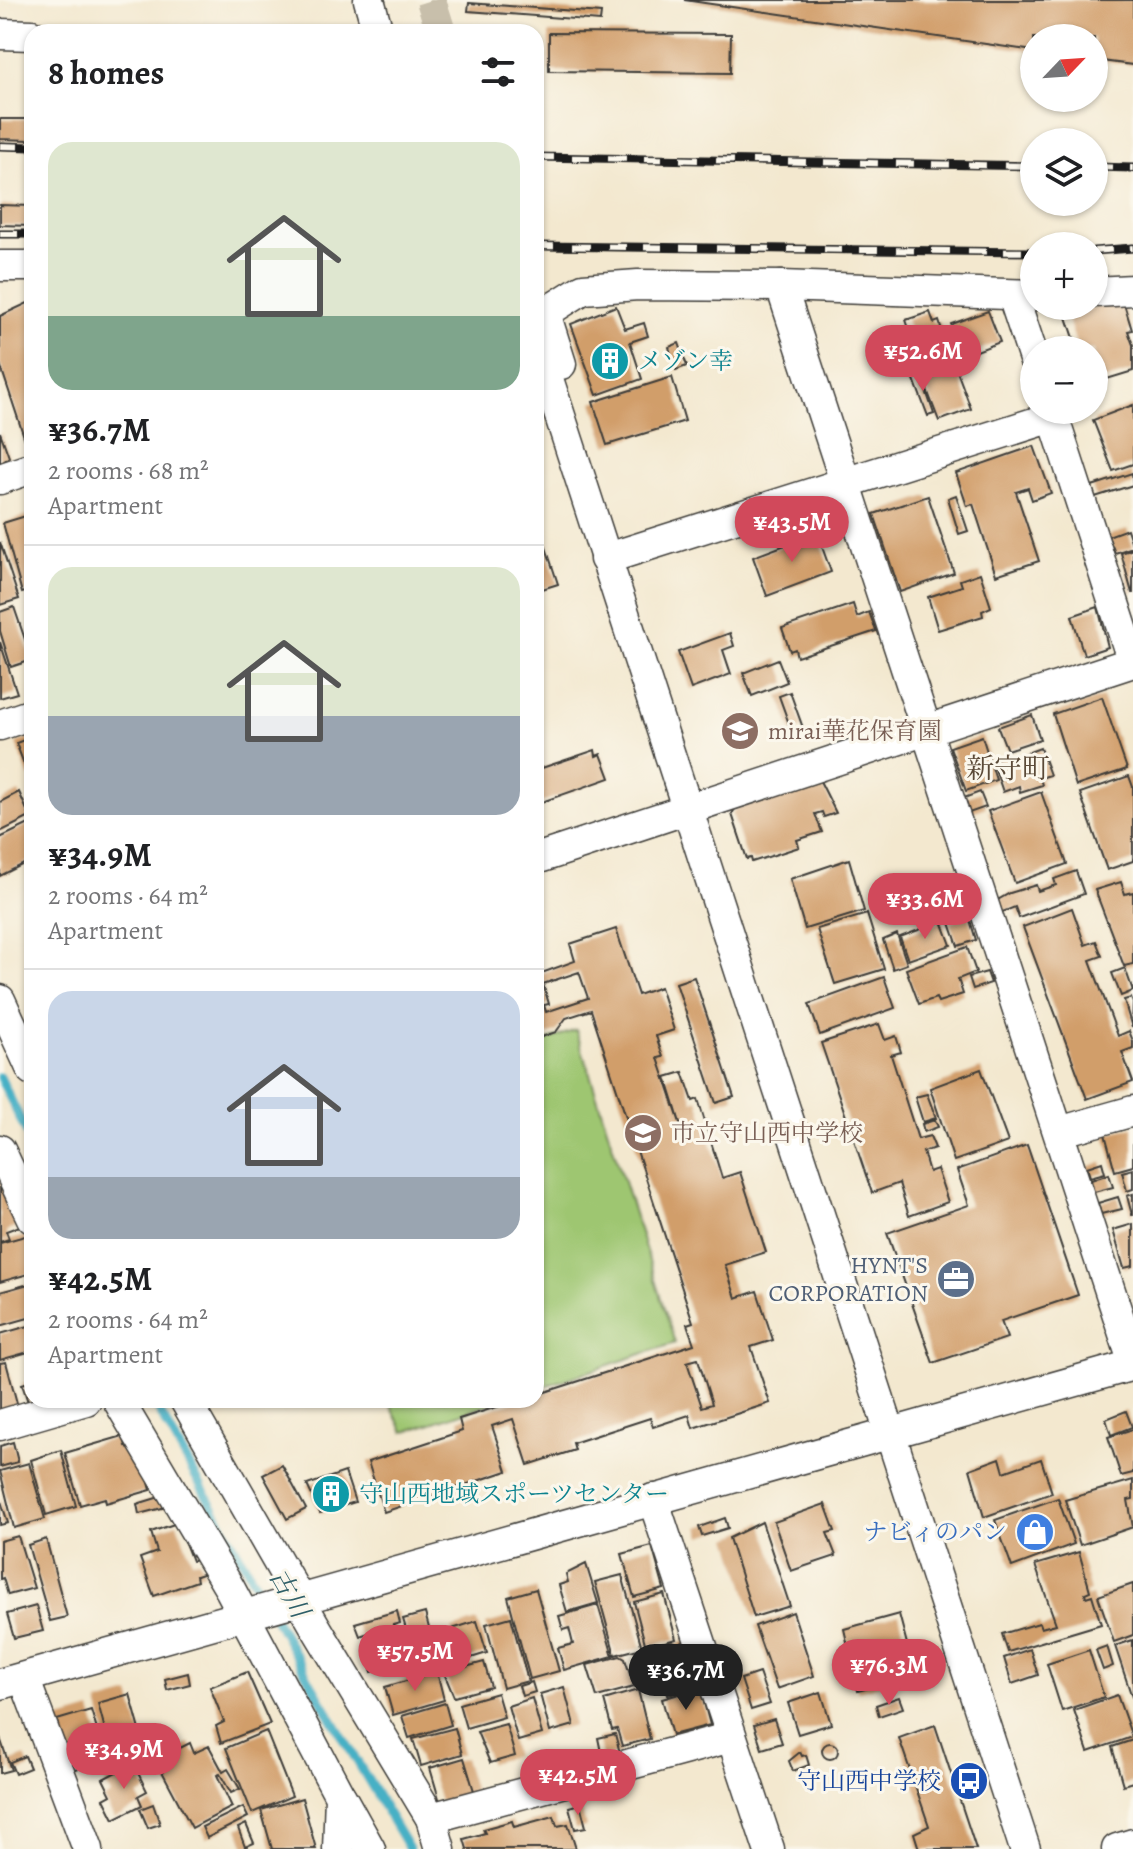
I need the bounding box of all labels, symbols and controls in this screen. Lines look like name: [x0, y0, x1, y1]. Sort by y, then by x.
north arrow: [1020, 24, 1108, 112]
map controls: [1020, 24, 1108, 424]
text: 8 homes: [48, 49, 164, 96]
icon: filters: [476, 50, 520, 94]
button: layers: [1020, 128, 1108, 216]
icon: home: [212, 194, 356, 338]
button: +: [1020, 232, 1108, 320]
pin: ¥52.6M: [858, 325, 988, 393]
text: ¥52.6M: [883, 333, 963, 368]
button: −: [1020, 336, 1108, 424]
building icon: メゾン幸: [589, 340, 631, 382]
place label: メゾン幸: [638, 345, 733, 377]
text: ¥36.7M: [48, 406, 150, 453]
text: 2 rooms · 68 m²: [48, 453, 209, 488]
text: Apartment: [48, 488, 163, 523]
pin: ¥43.5M: [727, 496, 857, 564]
text: ¥43.5M: [753, 504, 831, 539]
icon: home: [212, 619, 356, 763]
school or university icon: mirai華花保育園: [719, 710, 761, 752]
place label: mirai華花保育園: [768, 715, 942, 747]
district label: 新守町: [966, 750, 1050, 788]
text: ¥34.9M: [48, 831, 152, 878]
pin: ¥33.6M: [860, 873, 990, 941]
text: 2 rooms · 64 m²: [48, 878, 208, 913]
text: ¥33.6M: [886, 881, 964, 916]
text: Apartment: [48, 913, 163, 948]
icon: home: [212, 1043, 356, 1187]
school or university icon: 市立守山西中学校: [622, 1112, 664, 1154]
place label: 市立守山西中学校: [671, 1117, 863, 1149]
place label: HYNT'S CORPORATION: [768, 1249, 928, 1309]
text: ¥42.5M: [48, 1255, 152, 1302]
office icon: HYNT'S CORPORATION: [935, 1258, 977, 1300]
text: 2 rooms · 64 m²: [48, 1302, 208, 1337]
text: Apartment: [48, 1337, 163, 1372]
building icon: 守山西地域スポーツセンター: [310, 1473, 352, 1515]
place label: 守山西地域スポーツセンター: [359, 1478, 669, 1510]
shop icon: ナビィのパン: [1014, 1511, 1056, 1553]
place label: ナビィのパン: [863, 1516, 1007, 1548]
water label: 古川: [261, 1562, 319, 1627]
pin: ¥57.5M: [350, 1625, 480, 1693]
text: ¥57.5M: [376, 1633, 454, 1668]
pin: ¥76.3M: [824, 1639, 954, 1707]
pin: ¥36.7M: [621, 1644, 751, 1712]
text: ¥76.3M: [850, 1647, 928, 1682]
text: ¥36.7M: [647, 1652, 725, 1687]
pin: ¥34.9M: [59, 1723, 189, 1791]
text: ¥34.9M: [84, 1731, 164, 1766]
pin: ¥42.5M: [513, 1749, 643, 1817]
text: ¥42.5M: [538, 1757, 618, 1792]
bus stop icon: 守山西中学校: [948, 1760, 990, 1802]
place label: 守山西中学校: [797, 1765, 941, 1797]

